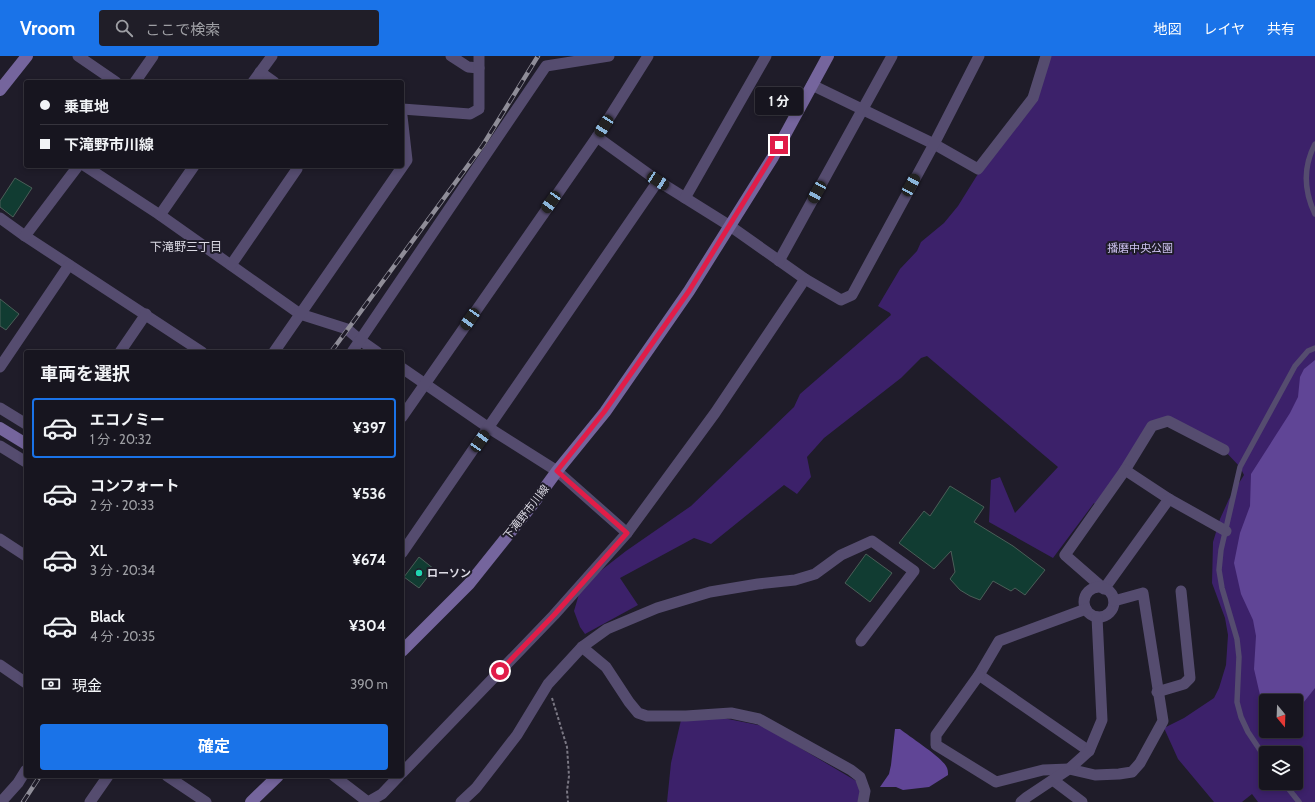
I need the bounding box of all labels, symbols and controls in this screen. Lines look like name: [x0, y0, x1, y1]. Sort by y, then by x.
search box: [99, 10, 379, 46]
text: Vroom: [20, 17, 75, 40]
icon: search: [113, 17, 135, 39]
text: 地図: [1153, 20, 1181, 38]
text: レイヤ: [1203, 20, 1245, 38]
text: 共有: [1267, 20, 1295, 38]
text: ここで検索: [145, 21, 220, 39]
callout: 1 分: [755, 87, 803, 115]
text: 1 分: [769, 93, 789, 109]
text: 乗車地: [64, 98, 109, 116]
car: [592, 113, 616, 139]
text: 下滝野市川線: [64, 136, 154, 154]
route end: [770, 136, 788, 154]
car: [645, 169, 671, 193]
car: [900, 172, 922, 198]
car: [806, 179, 828, 205]
car: [539, 189, 563, 215]
district label: 下滝野三丁目: [150, 239, 222, 254]
park label: 播磨中央公園: [1107, 241, 1173, 255]
car: [458, 306, 482, 332]
text: 車両を選択: [40, 363, 130, 385]
icon: car: [42, 410, 78, 446]
text: エコノミー: [90, 411, 165, 429]
text: ¥397: [353, 419, 386, 437]
car: [468, 428, 492, 454]
text: 1 分 · 20:32: [90, 431, 152, 447]
icon: car: [42, 476, 78, 512]
text: コンフォート: [90, 477, 180, 495]
street label: 下滝野市川線: [500, 482, 552, 542]
text: ¥536: [352, 485, 386, 503]
text: 2 分 · 20:33: [90, 497, 154, 513]
icon: car: [42, 542, 78, 578]
text: XL: [90, 542, 107, 560]
text: ¥674: [352, 551, 386, 569]
text: 3 分 · 20:34: [90, 562, 155, 578]
place label: ローソン: [427, 566, 471, 580]
marker: ローソン: [414, 568, 424, 578]
icon: car: [42, 608, 78, 644]
text: Black: [90, 608, 125, 626]
text: ¥304: [349, 617, 386, 635]
text: 4 分 · 20:35: [90, 628, 155, 644]
route start: [491, 662, 509, 680]
icon: cash: [40, 673, 62, 695]
text: 390 m: [350, 676, 388, 692]
text: 現金: [72, 677, 102, 695]
north arrow: [1259, 694, 1303, 738]
map controls: [1259, 694, 1303, 790]
button: 確定: [40, 724, 388, 770]
button: layers: [1259, 746, 1303, 790]

